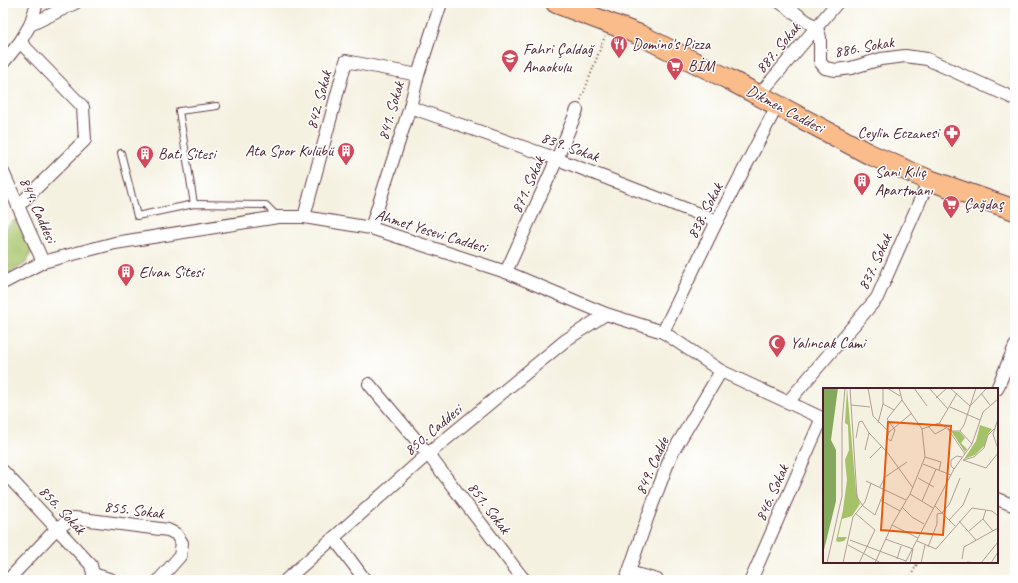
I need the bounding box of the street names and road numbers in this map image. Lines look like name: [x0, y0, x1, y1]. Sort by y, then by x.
street label: 887. Sokak: [751, 18, 806, 77]
street label: 886. Sokak: [833, 32, 896, 62]
street label: 842. Sokak: [302, 67, 337, 132]
street label: 841. Sokak: [373, 78, 409, 143]
street label: Dikmen Caddesi: [743, 80, 829, 139]
street label: 839. Sokak: [538, 127, 603, 167]
street label: 871. Sokak: [507, 152, 550, 216]
street label: 844. Caddesi: [15, 174, 62, 248]
street label: 838. Sokak: [682, 179, 728, 242]
street label: Ahmet Yesevi Caddesi: [373, 205, 491, 258]
street label: 837. Sokak: [853, 230, 897, 293]
street label: 850. Caddesi: [400, 399, 468, 460]
street label: 849. Cadde: [630, 432, 674, 498]
street label: 846. Sokak: [751, 460, 794, 524]
street label: 851. Sokak: [463, 478, 516, 539]
street label: 856. Sokak: [34, 481, 91, 540]
street label: 855. Sokak: [103, 496, 166, 524]

